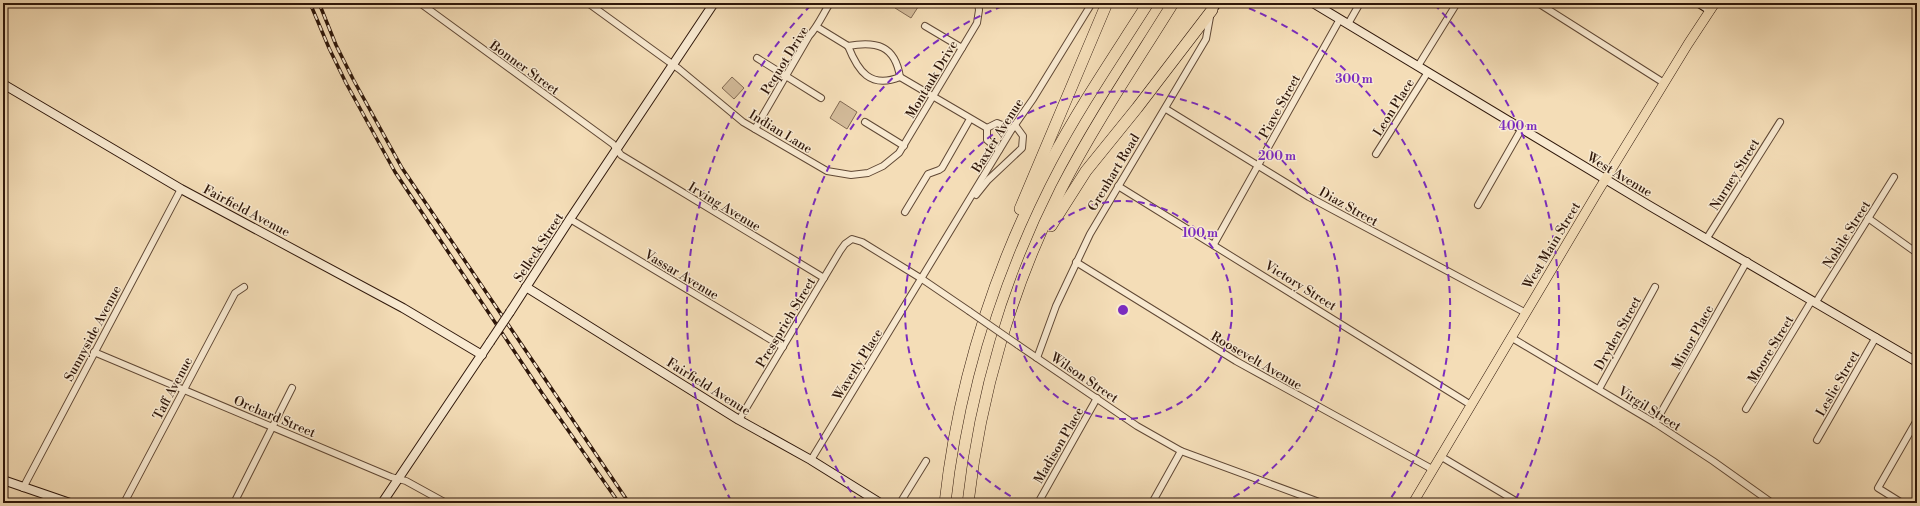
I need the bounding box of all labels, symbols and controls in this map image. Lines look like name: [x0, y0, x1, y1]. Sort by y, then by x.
street label: Pequot Drive: [757, 23, 812, 98]
street label: Bonner Street: [486, 37, 563, 99]
street label: Montauk Drive: [902, 37, 962, 121]
street label: Piave Street: [1256, 71, 1304, 141]
text: 300 m: [1335, 72, 1373, 87]
street label: Leon Place: [1370, 75, 1418, 139]
street label: Baxter Avenue: [968, 95, 1027, 176]
street label: Indian Lane: [746, 107, 815, 157]
text: 400 m: [1499, 119, 1537, 134]
street label: Grenhart Road: [1085, 131, 1143, 214]
street label: Nurney Street: [1707, 135, 1763, 213]
text: 200 m: [1258, 149, 1296, 164]
street label: West Avenue: [1583, 149, 1655, 201]
street label: Irving Avenue: [685, 179, 764, 235]
street label: Fairfield Avenue: [200, 181, 293, 241]
street label: Diaz Street: [1316, 184, 1381, 230]
street label: Nobile Street: [1820, 197, 1874, 271]
street label: West Main Street: [1519, 199, 1584, 293]
street label: Selleck Street: [510, 209, 567, 285]
text: 100 m: [1182, 226, 1218, 241]
street label: Vassar Avenue: [641, 246, 722, 304]
street label: Victory Street: [1261, 257, 1340, 314]
street label: Pressprich Street: [753, 274, 819, 370]
street label: Sunnyside Avenue: [61, 283, 125, 384]
street label: Dryden Street: [1591, 293, 1645, 373]
street label: Minor Place: [1669, 302, 1717, 373]
centre of rings: [1116, 303, 1130, 317]
street label: Moore Street: [1744, 312, 1798, 386]
street label: Waverly Place: [829, 326, 886, 404]
street label: Roosevelt Avenue: [1208, 328, 1305, 394]
street label: Leslie Street: [1813, 347, 1863, 419]
street label: Wilson Street: [1047, 349, 1122, 407]
street label: Taff Avenue: [150, 354, 196, 423]
street label: Fairfield Avenue: [664, 355, 754, 419]
street label: Virgil Street: [1614, 383, 1684, 435]
street label: Orchard Street: [231, 393, 318, 441]
street label: Madison Place: [1031, 404, 1087, 487]

